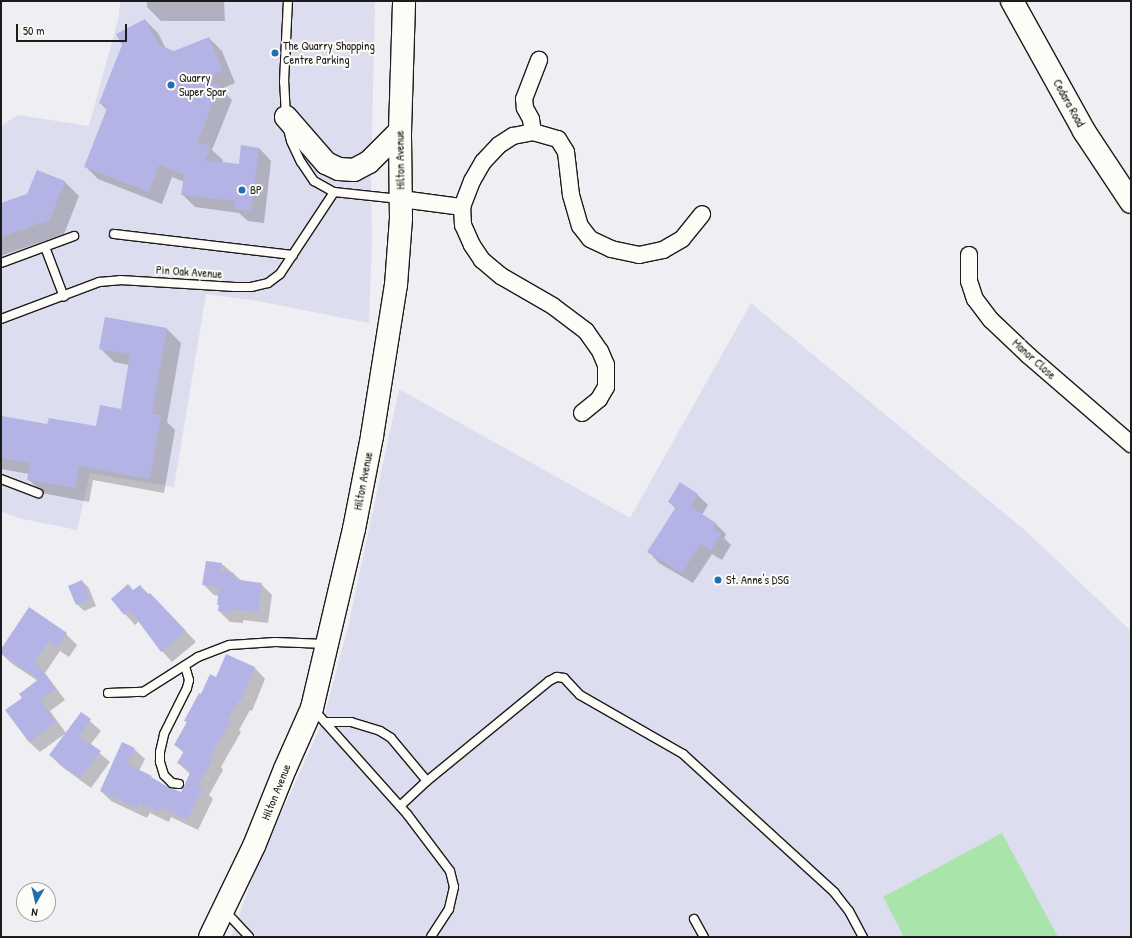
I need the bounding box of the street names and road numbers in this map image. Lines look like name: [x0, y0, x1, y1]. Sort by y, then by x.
street label: Cedara Road: [1050, 77, 1088, 129]
street label: Hilton Avenue: [392, 130, 408, 190]
street label: Pin Oak Avenue: [155, 263, 223, 281]
street label: Manor Close: [1009, 336, 1059, 382]
street label: Hilton Avenue: [350, 451, 376, 511]
street label: Hilton Avenue: [258, 762, 294, 822]

